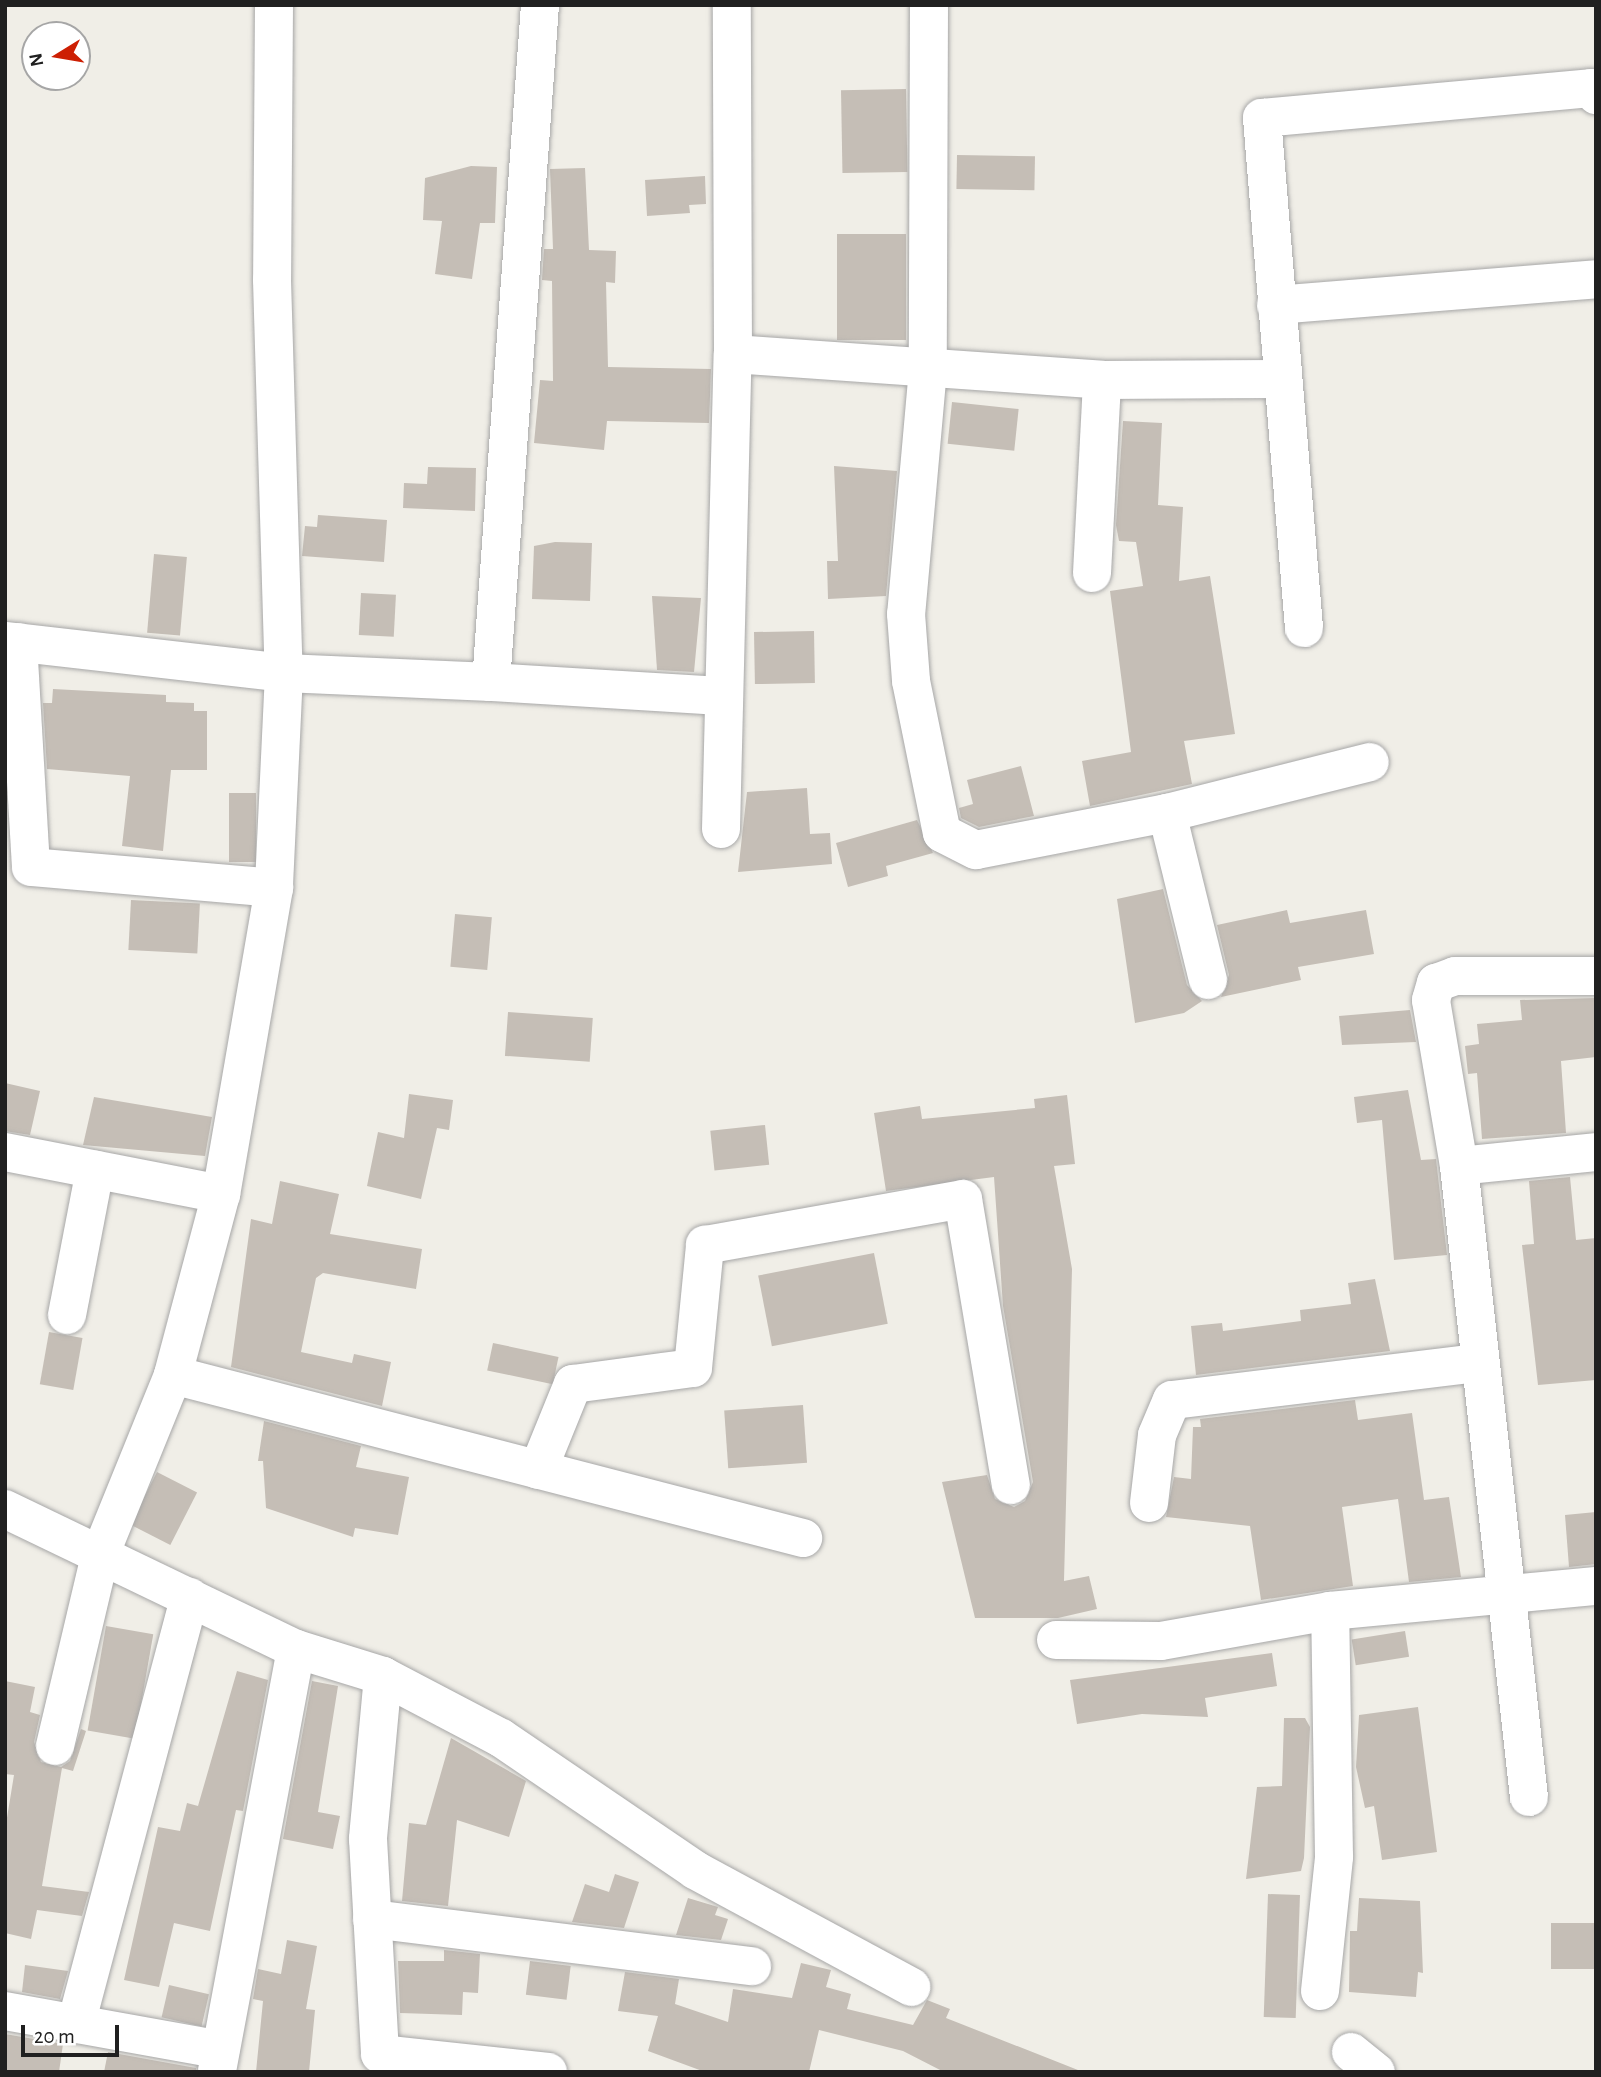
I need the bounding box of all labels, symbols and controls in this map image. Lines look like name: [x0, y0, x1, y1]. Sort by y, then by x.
north arrow: [21, 21, 91, 91]
text: N: [26, 51, 47, 68]
scale bar: [24, 2010, 122, 2054]
text: 20 m: [34, 2026, 75, 2047]

